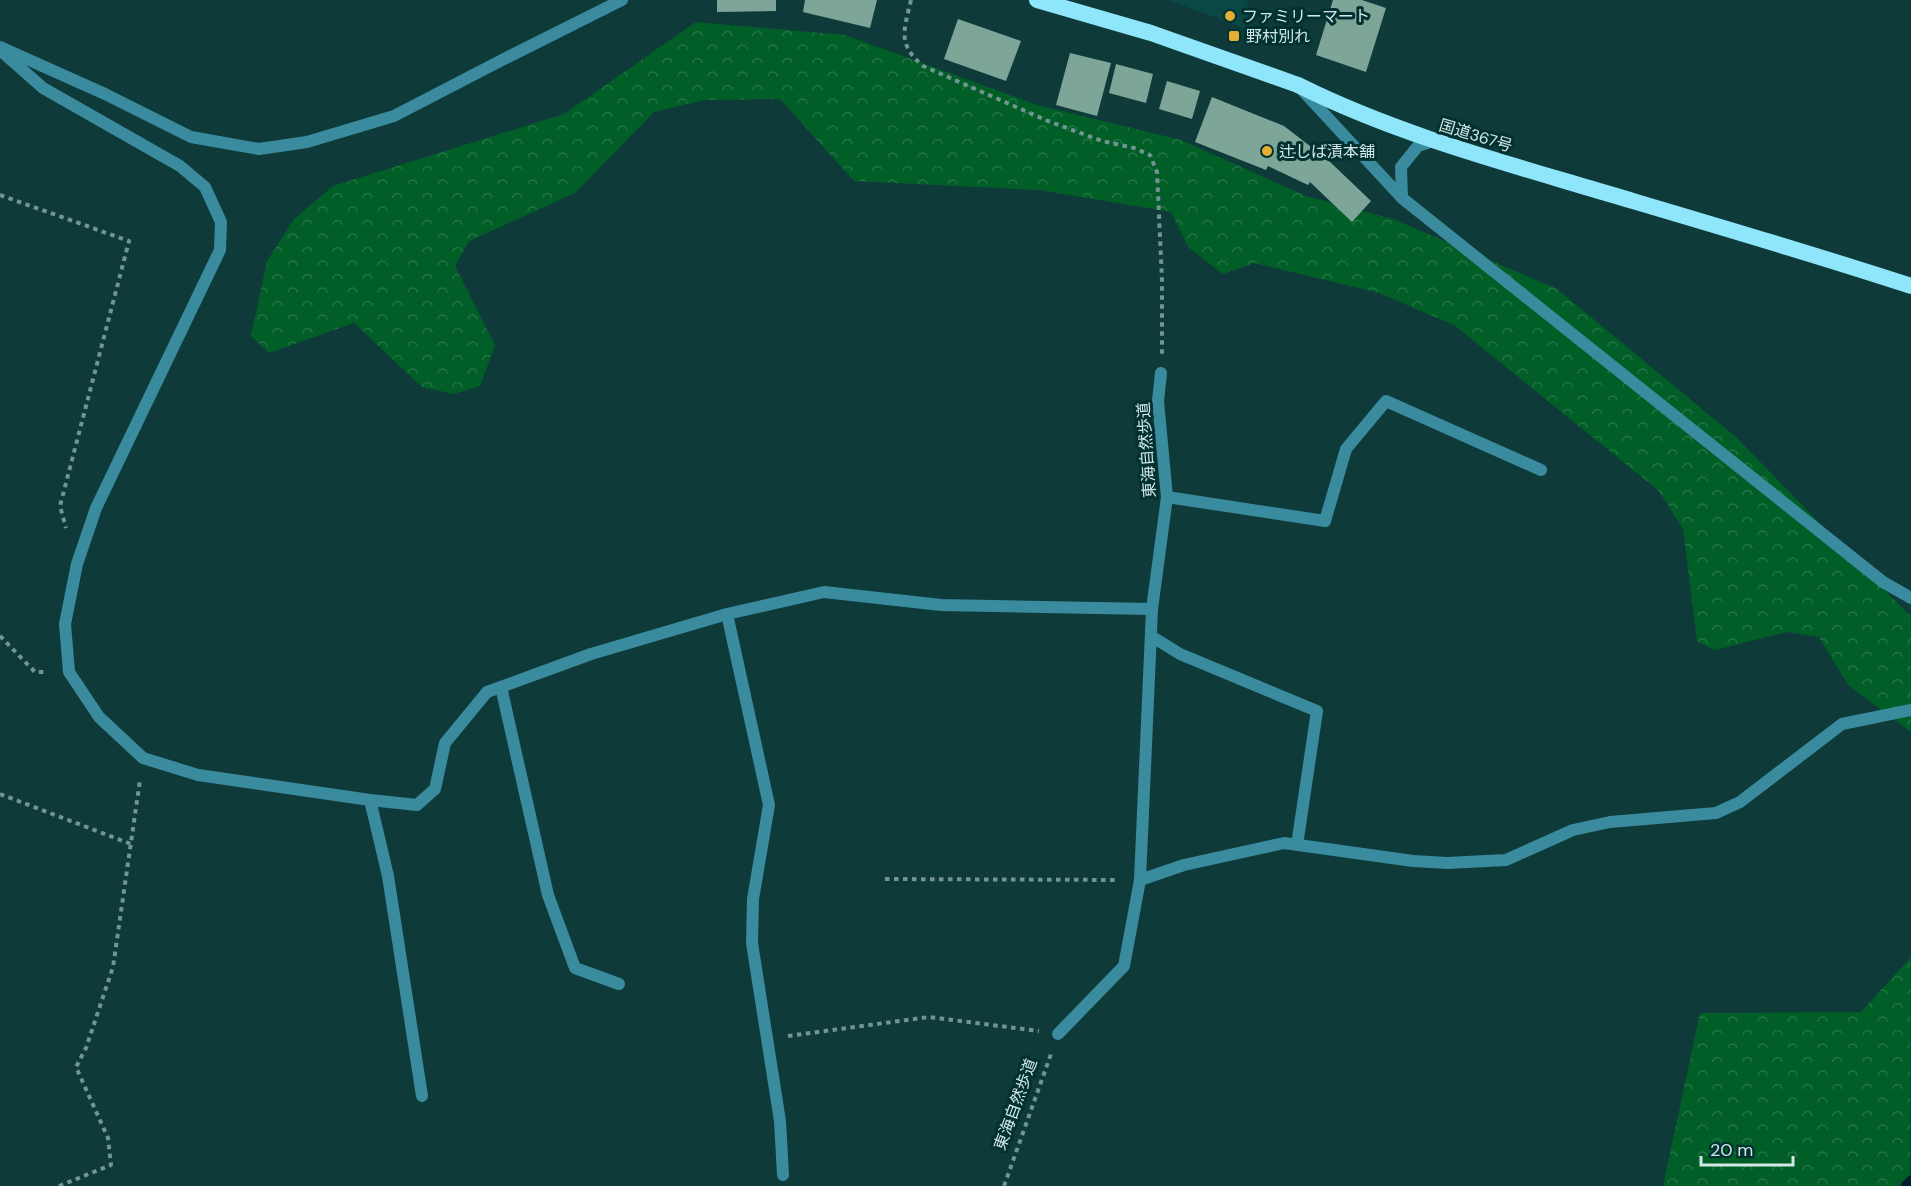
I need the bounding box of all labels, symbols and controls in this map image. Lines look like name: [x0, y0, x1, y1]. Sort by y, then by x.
place label: ファミリーマート: [1242, 6, 1370, 27]
marker: ファミリーマート: [1223, 9, 1237, 23]
place label: 野村別れ: [1246, 26, 1310, 47]
marker: 野村別れ: [1227, 29, 1241, 43]
street label: 国道367号: [1437, 114, 1515, 157]
place label: 辻しば漬本舗: [1279, 141, 1375, 162]
marker: 辻しば漬本舗: [1260, 144, 1274, 158]
street label: 東海自然歩道: [1133, 401, 1160, 499]
street label: 東海自然歩道: [989, 1055, 1042, 1153]
scale bar: [1701, 1129, 1792, 1167]
text: 20 m: [1710, 1138, 1753, 1162]

